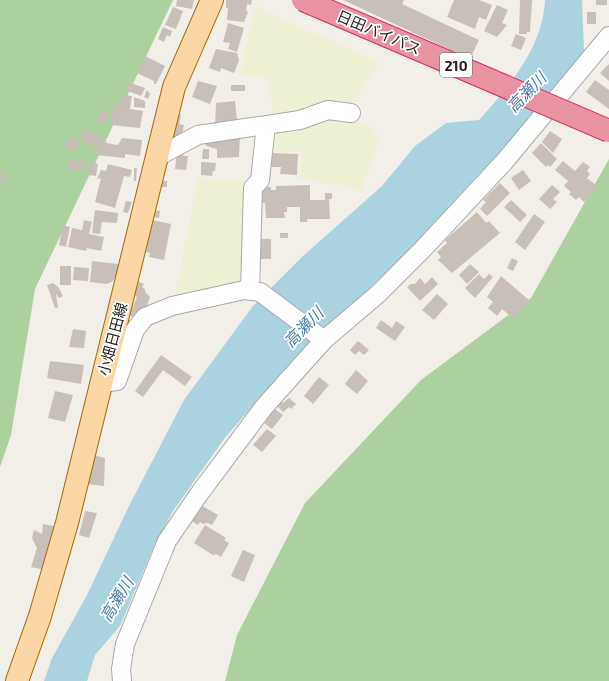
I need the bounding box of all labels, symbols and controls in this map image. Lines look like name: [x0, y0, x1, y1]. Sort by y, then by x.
street label: 日田バイパス: [334, 6, 424, 58]
road number: 210: [440, 53, 472, 77]
water label: 高瀬川: [502, 67, 551, 116]
street label: 小畑日田線: [94, 300, 130, 378]
water label: 高瀬川: [279, 302, 328, 351]
water label: 高瀬川: [95, 572, 138, 624]

